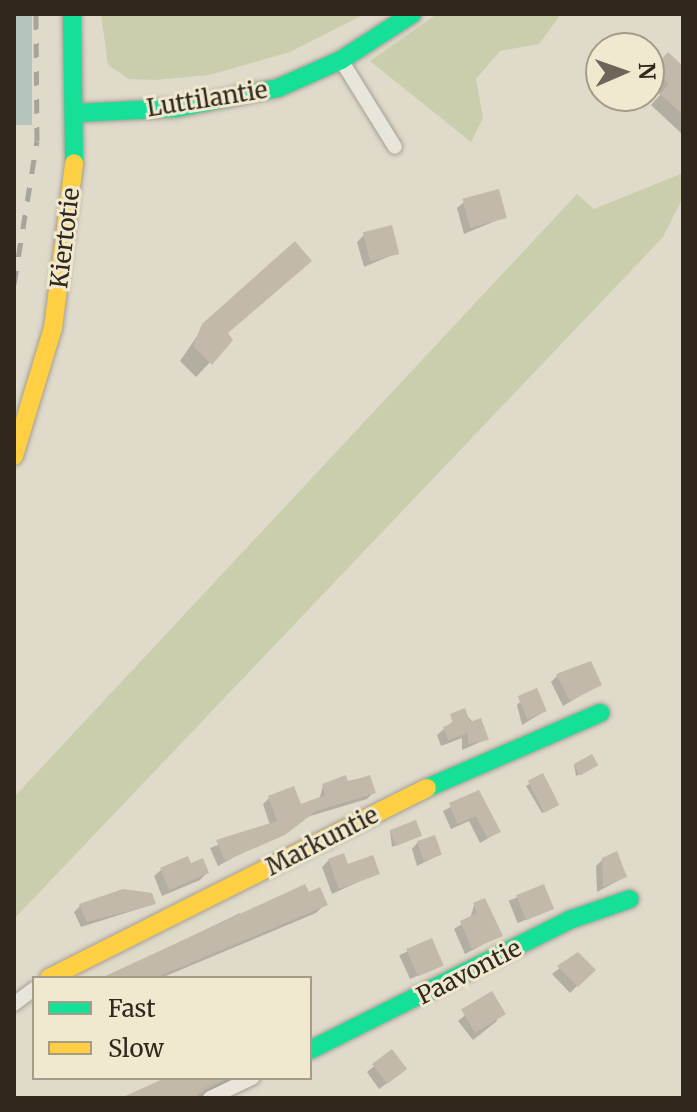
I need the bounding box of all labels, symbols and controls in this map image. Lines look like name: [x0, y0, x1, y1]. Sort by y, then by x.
north arrow: [585, 32, 665, 112]
text: N: [633, 62, 661, 80]
street label: Luttilantie: [145, 75, 269, 123]
street label: Kiertotie: [45, 186, 85, 290]
street label: Markuntie: [261, 800, 383, 882]
street label: Paavontie: [412, 933, 526, 1011]
legend: [32, 976, 312, 1080]
text: Fast: [108, 993, 156, 1024]
text: Slow: [108, 1033, 164, 1064]

